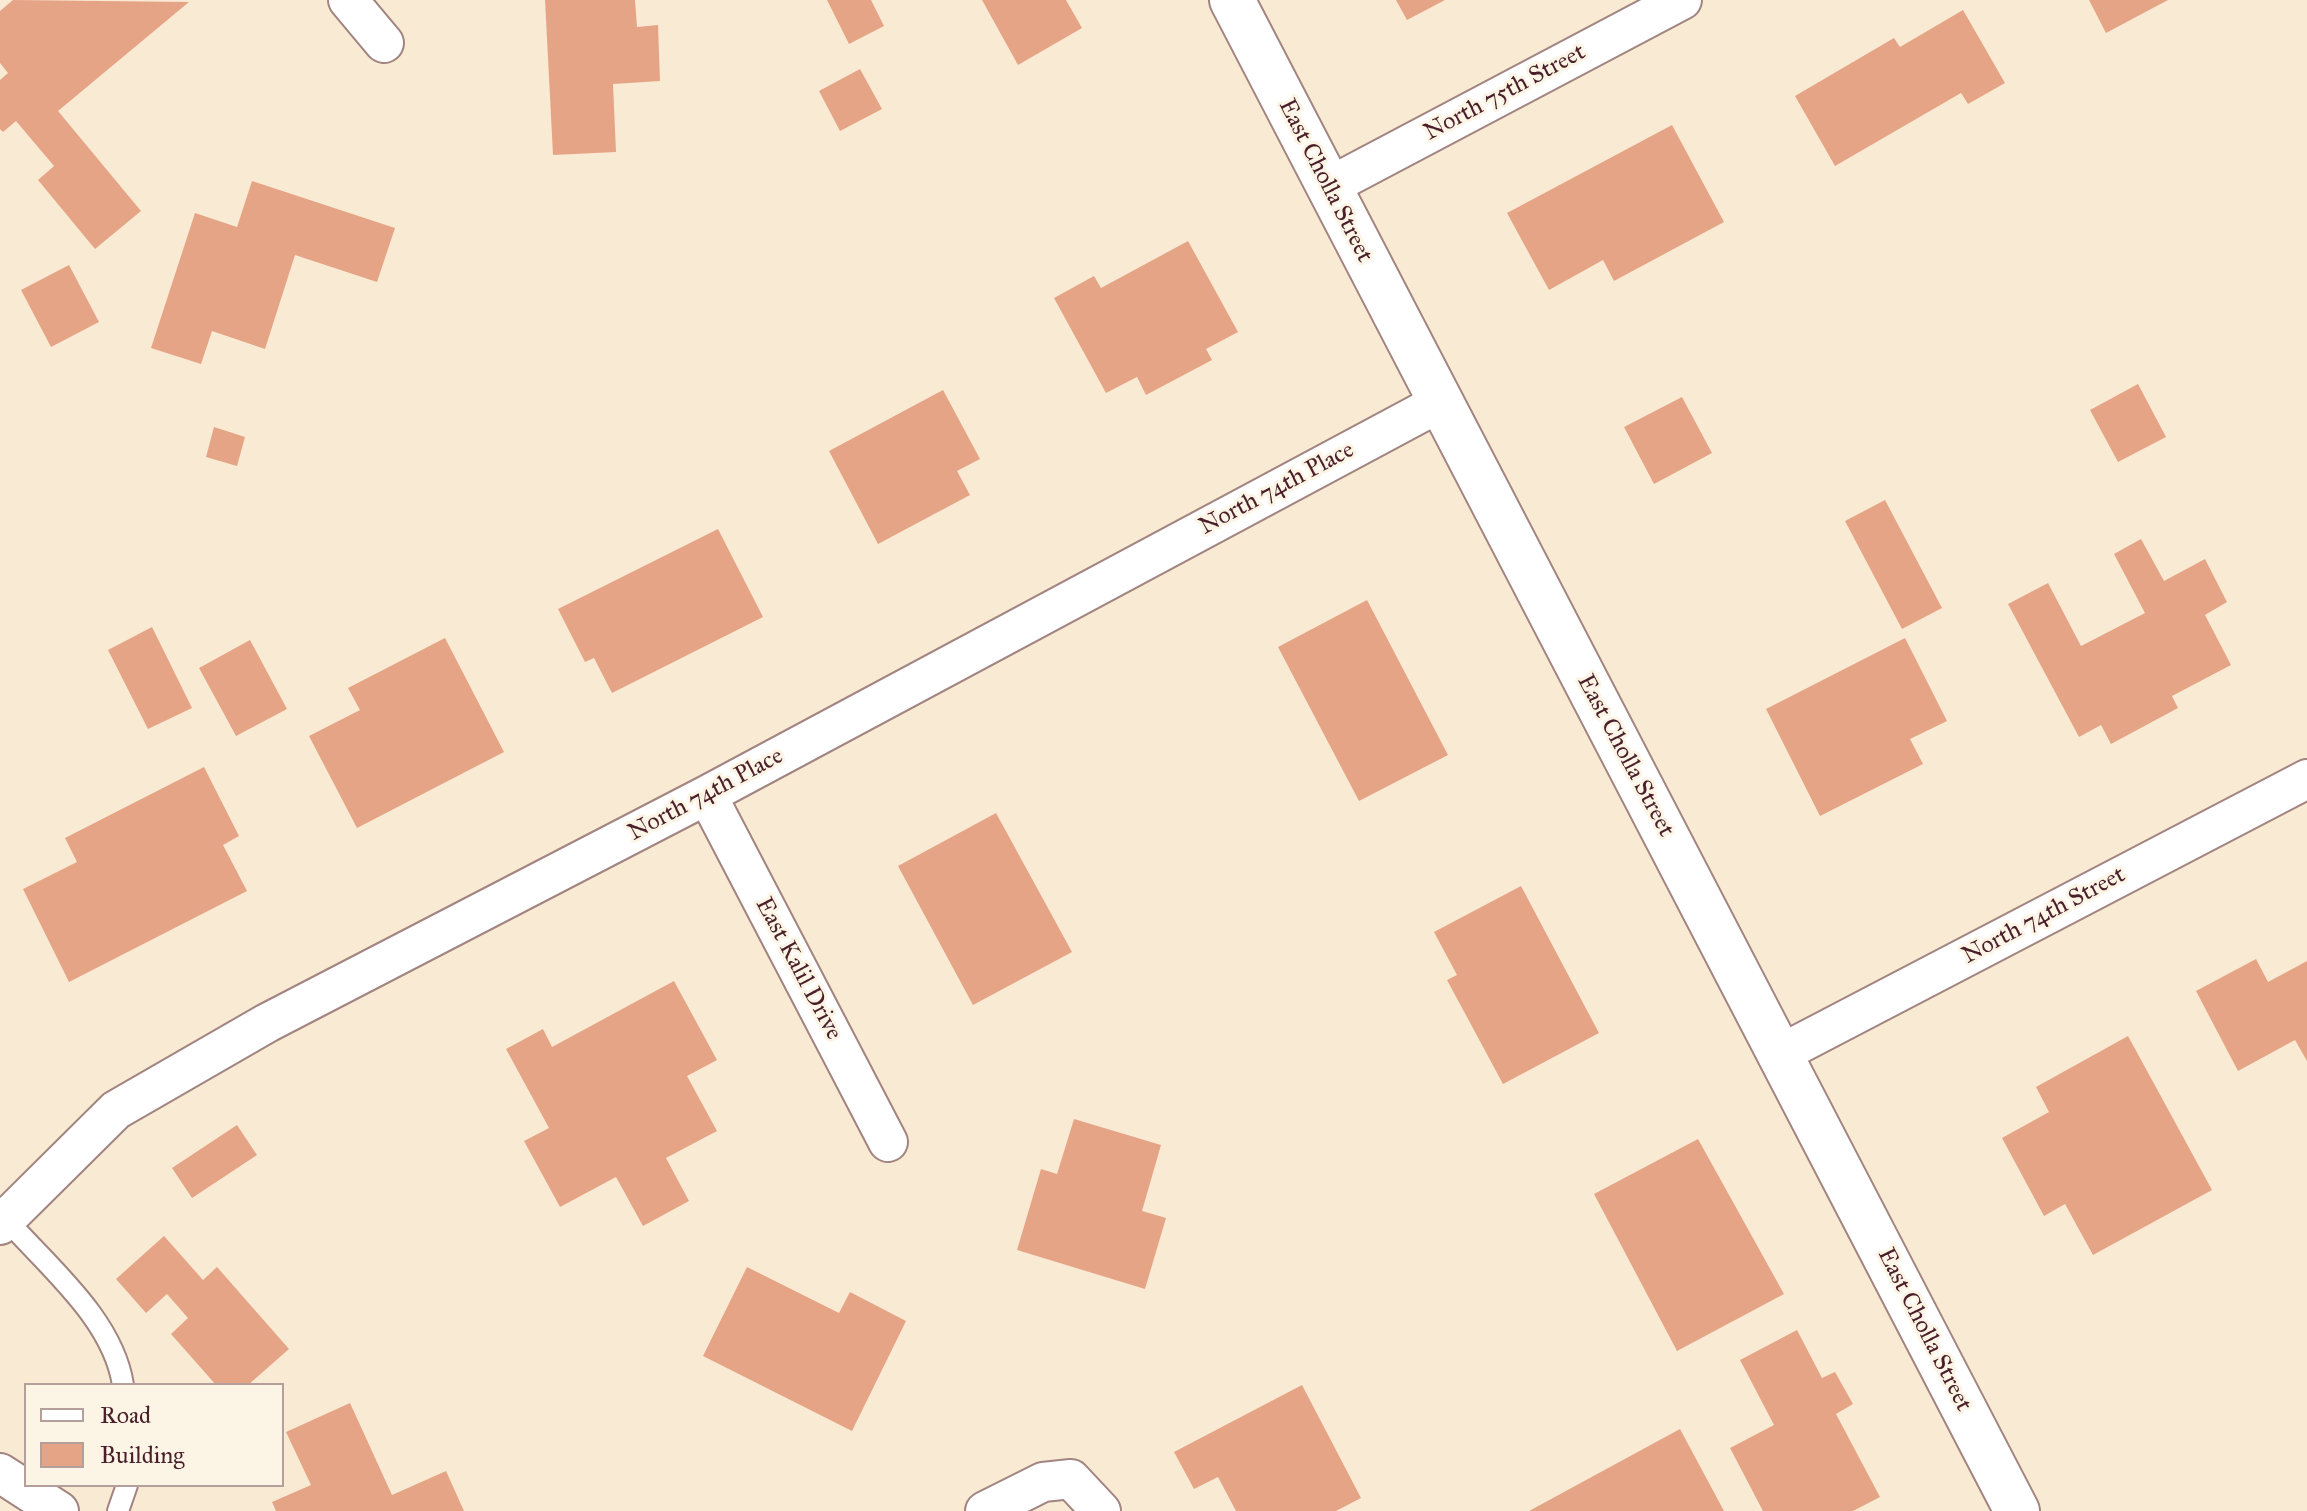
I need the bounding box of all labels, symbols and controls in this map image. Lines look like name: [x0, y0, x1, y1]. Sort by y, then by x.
street label: North 75th Street: [1419, 38, 1591, 148]
street label: East Cholla Street: [1271, 95, 1379, 267]
street label: North 74th Place: [1195, 436, 1359, 542]
street label: East Cholla Street: [1570, 670, 1680, 842]
street label: North 74th Place: [624, 742, 788, 848]
street label: North 74th Street: [1958, 861, 2130, 971]
street label: East Kalil Drive: [748, 893, 848, 1045]
street label: East Cholla Street: [1870, 1244, 1978, 1416]
legend: [24, 1383, 284, 1487]
text: Road: [100, 1400, 151, 1430]
text: Building: [100, 1440, 185, 1470]

